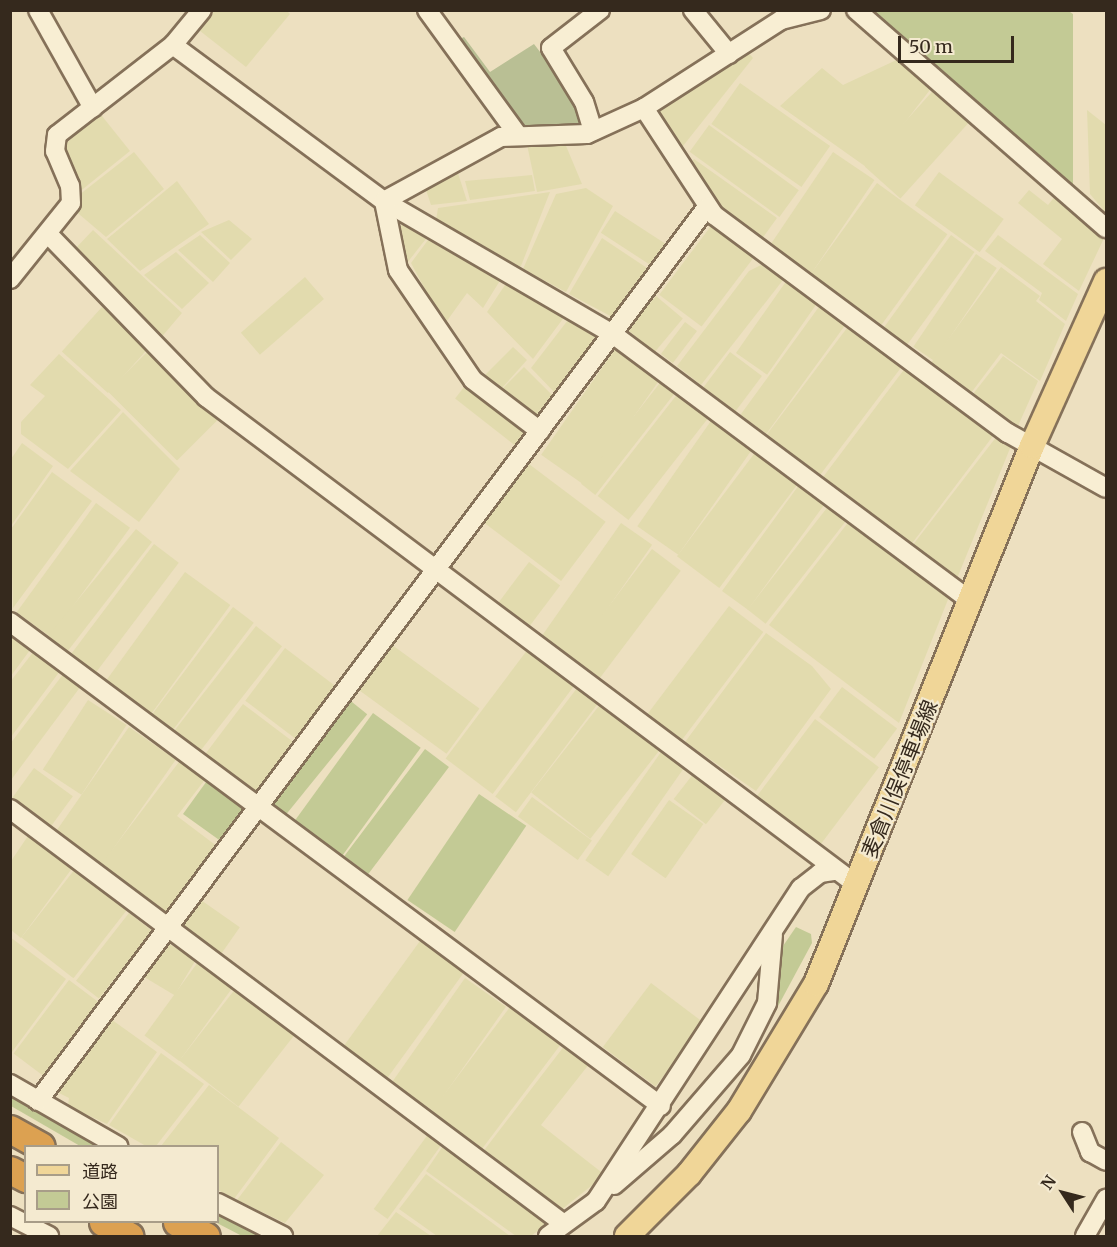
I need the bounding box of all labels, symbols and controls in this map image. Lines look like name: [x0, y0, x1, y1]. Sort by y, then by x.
scale bar: [901, 24, 1016, 62]
text: 50 m: [909, 35, 953, 58]
street label: 麦倉川俣停車場線: [857, 696, 943, 862]
legend: [24, 1145, 219, 1223]
text: 道路: [82, 1160, 118, 1183]
north arrow: [1033, 1163, 1093, 1223]
text: N: [1037, 1171, 1060, 1193]
text: 公園: [82, 1190, 118, 1213]

